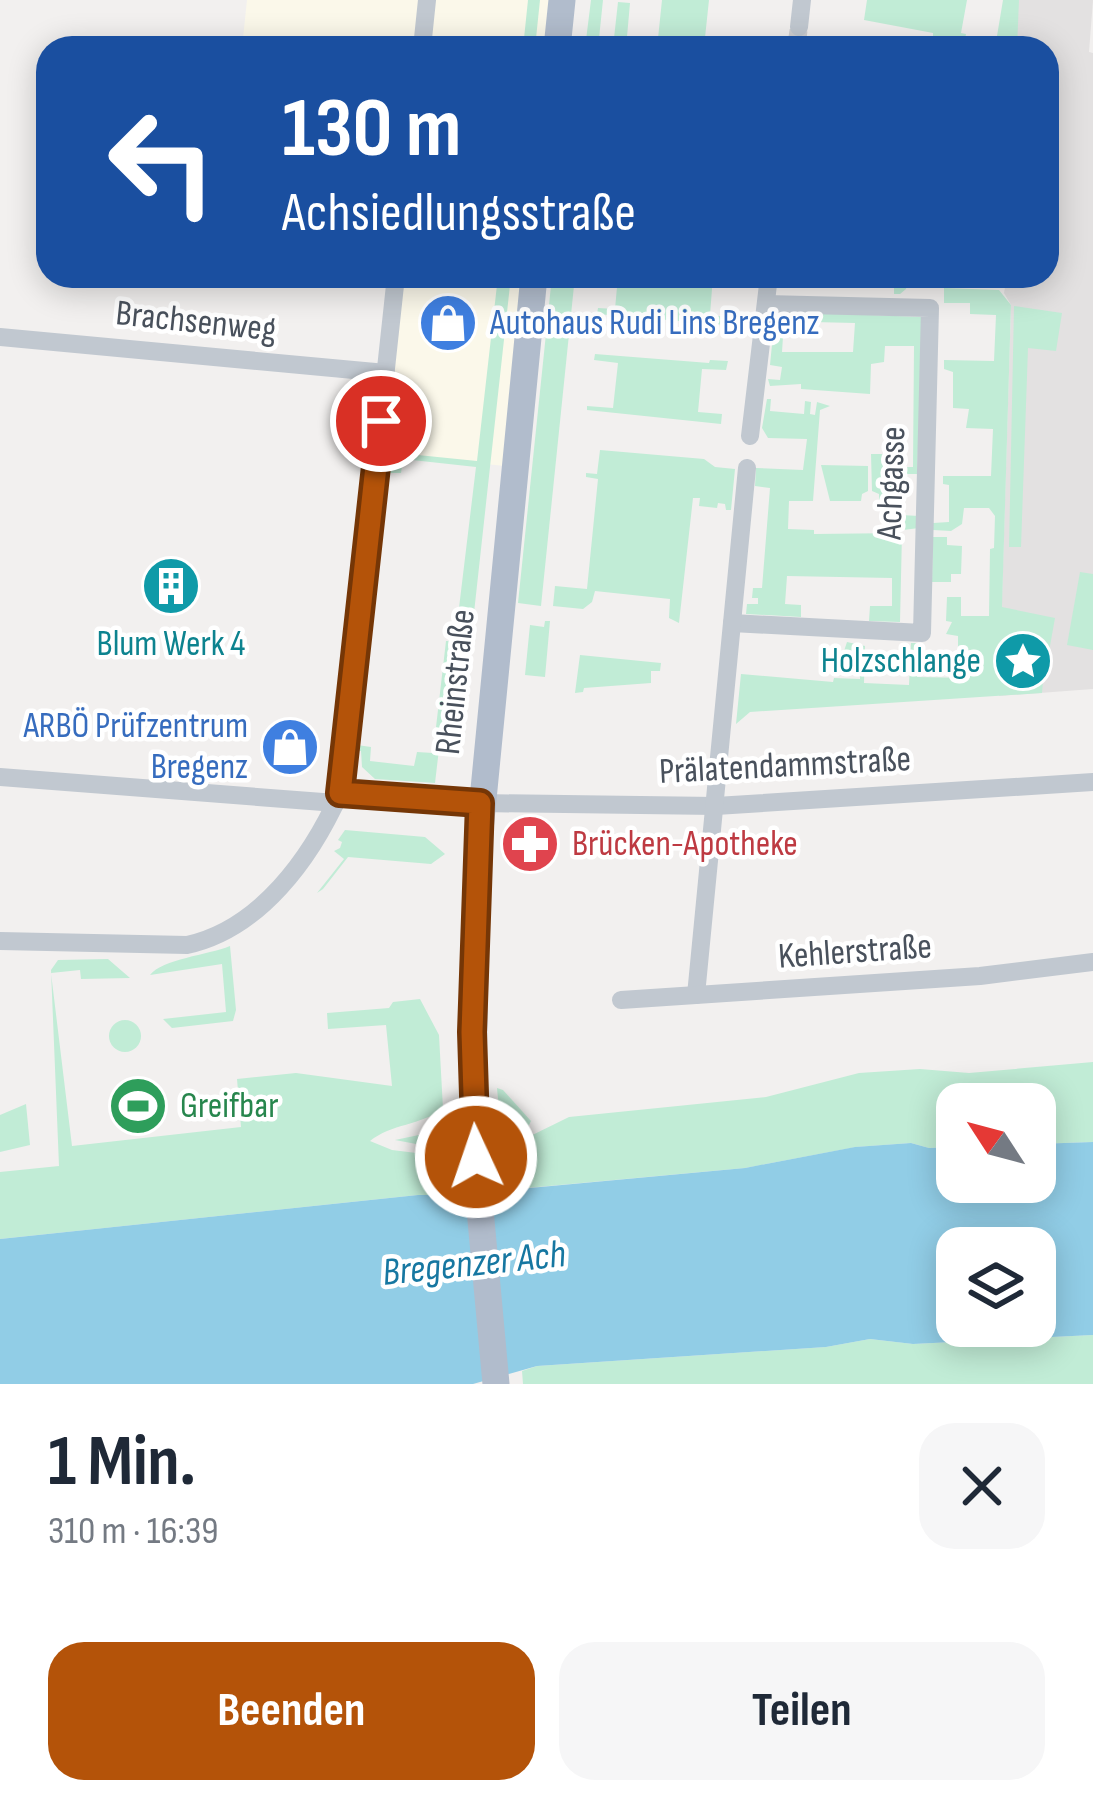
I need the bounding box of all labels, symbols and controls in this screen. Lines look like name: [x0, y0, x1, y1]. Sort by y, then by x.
text: 130 m: [282, 79, 461, 180]
icon: left: [84, 84, 240, 240]
text: Achsiedlungsstraße: [282, 181, 636, 246]
street label: Brachsenweg: [114, 292, 278, 352]
shop icon: Autohaus Rudi Lins Bregenz: [417, 292, 479, 354]
place label: Autohaus Rudi Lins Bregenz: [489, 302, 820, 345]
pin: [330, 370, 432, 472]
icon: arrive: [348, 388, 414, 454]
street label: Achgasse: [868, 426, 915, 541]
building icon: Blum Werk 4: [140, 555, 202, 617]
street label: Rheinstraße: [427, 607, 485, 757]
place label: Blum Werk 4: [97, 623, 245, 666]
place icon: Holzschlange: [992, 630, 1054, 692]
place label: Holzschlange: [821, 640, 981, 683]
place label: ARBÖ Prüfzentrum Bregenz: [22, 705, 248, 789]
shop icon: ARBÖ Prüfzentrum Bregenz: [259, 716, 321, 778]
street label: Prälatendammstraße: [658, 738, 912, 794]
pharmacy icon: Brücken-Apotheke: [499, 813, 561, 875]
place label: Brücken-Apotheke: [572, 823, 798, 866]
street label: Kehlerstraße: [777, 925, 933, 979]
sports icon: Greifbar: [107, 1075, 169, 1137]
north arrow: [936, 1083, 1056, 1203]
map controls: [936, 1083, 1056, 1347]
place label: Greifbar: [180, 1085, 278, 1128]
position arrow: [413, 1094, 539, 1220]
button: layers: [936, 1227, 1056, 1347]
water label: Bregenzer Ach: [380, 1231, 568, 1297]
text: 1 Min.: [48, 1419, 196, 1506]
button: close: [919, 1423, 1045, 1549]
text: 310 m · 16:39: [48, 1508, 219, 1555]
button: Beenden: [48, 1642, 535, 1780]
button: Teilen: [559, 1642, 1045, 1780]

